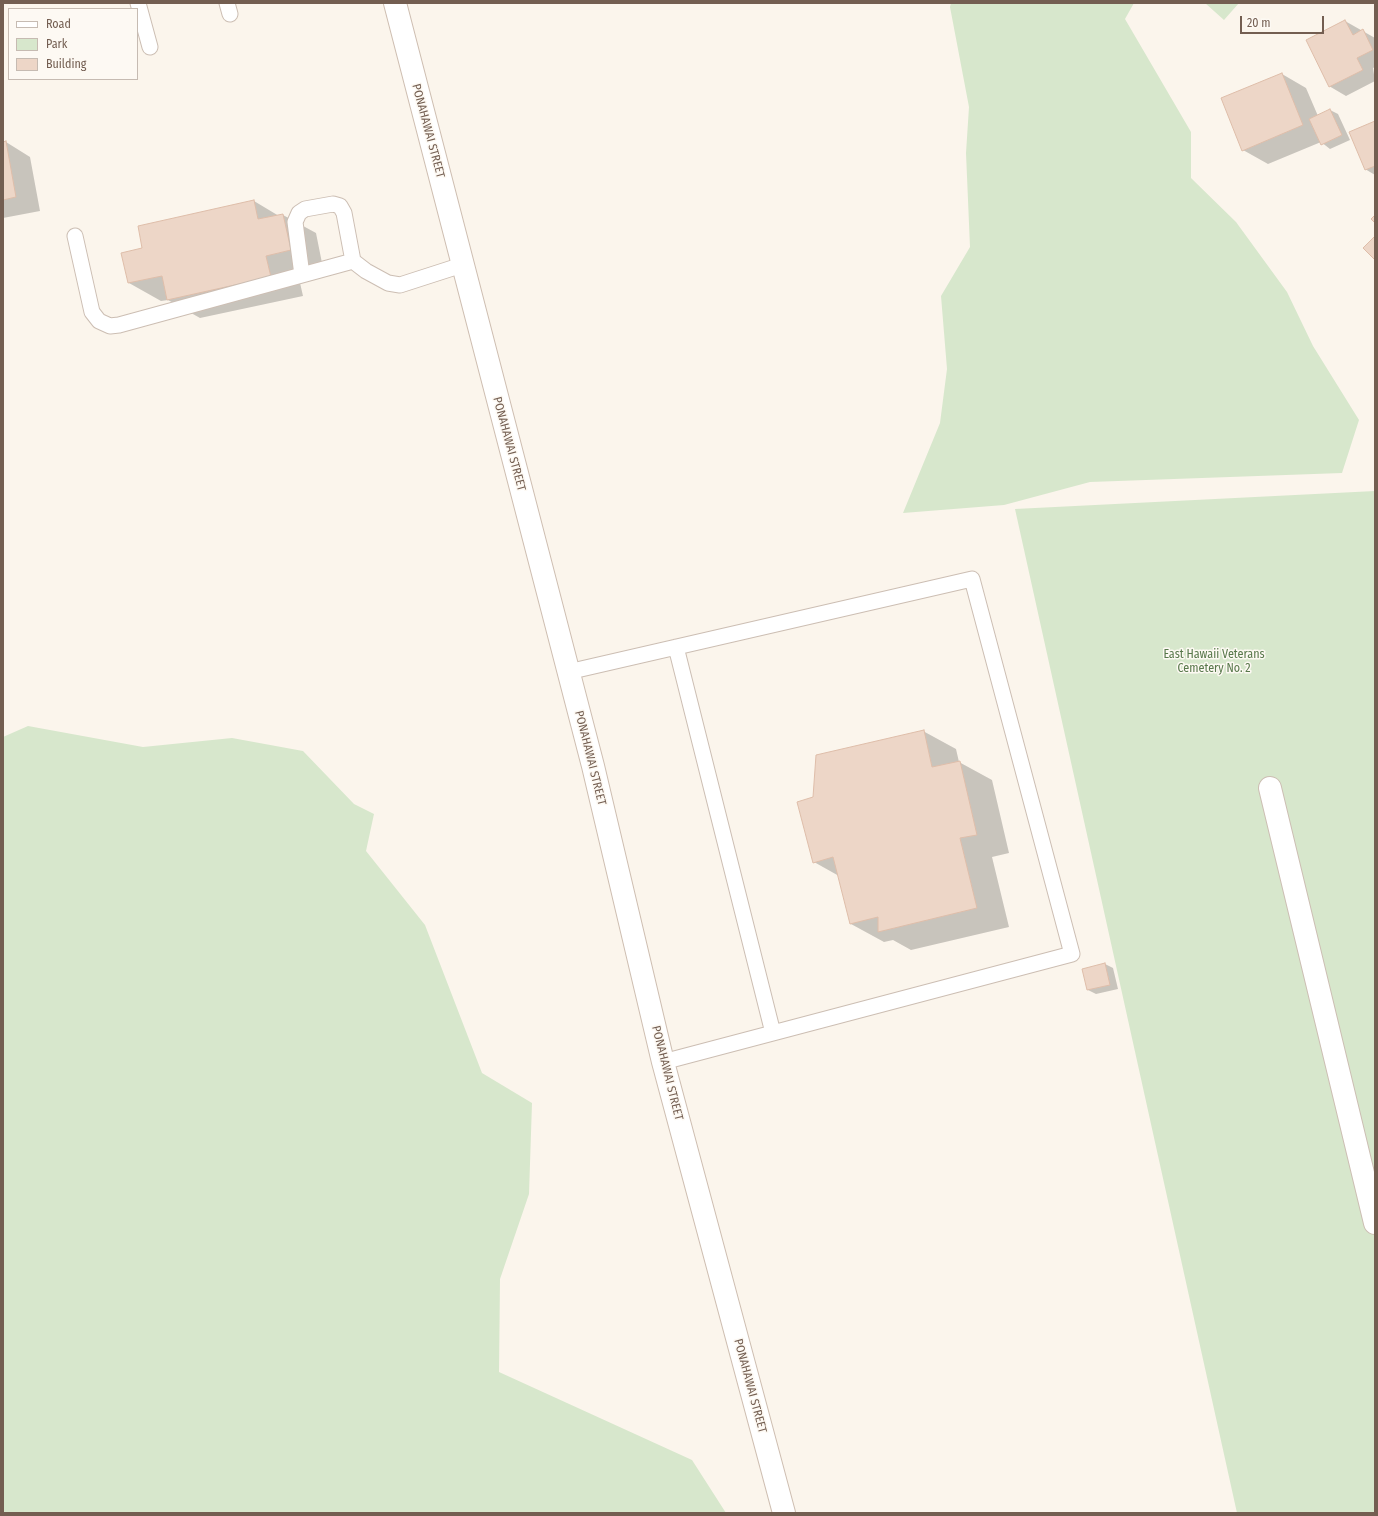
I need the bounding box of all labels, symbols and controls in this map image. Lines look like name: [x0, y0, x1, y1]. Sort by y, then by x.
legend: [8, 8, 138, 80]
scale bar: [1242, 8, 1326, 34]
text: 20 m: [1247, 16, 1271, 30]
text: Road: [46, 17, 71, 31]
text: Park: [46, 37, 67, 51]
text: Building: [46, 57, 86, 71]
street label: PONAHAWAI STREET: [409, 82, 447, 180]
street label: PONAHAWAI STREET: [490, 395, 528, 493]
park label: East Hawaii Veterans Cemetery No. 2: [1163, 648, 1265, 676]
street label: PONAHAWAI STREET: [571, 709, 609, 807]
street label: PONAHAWAI STREET: [648, 1024, 686, 1122]
street label: PONAHAWAI STREET: [731, 1337, 769, 1435]

